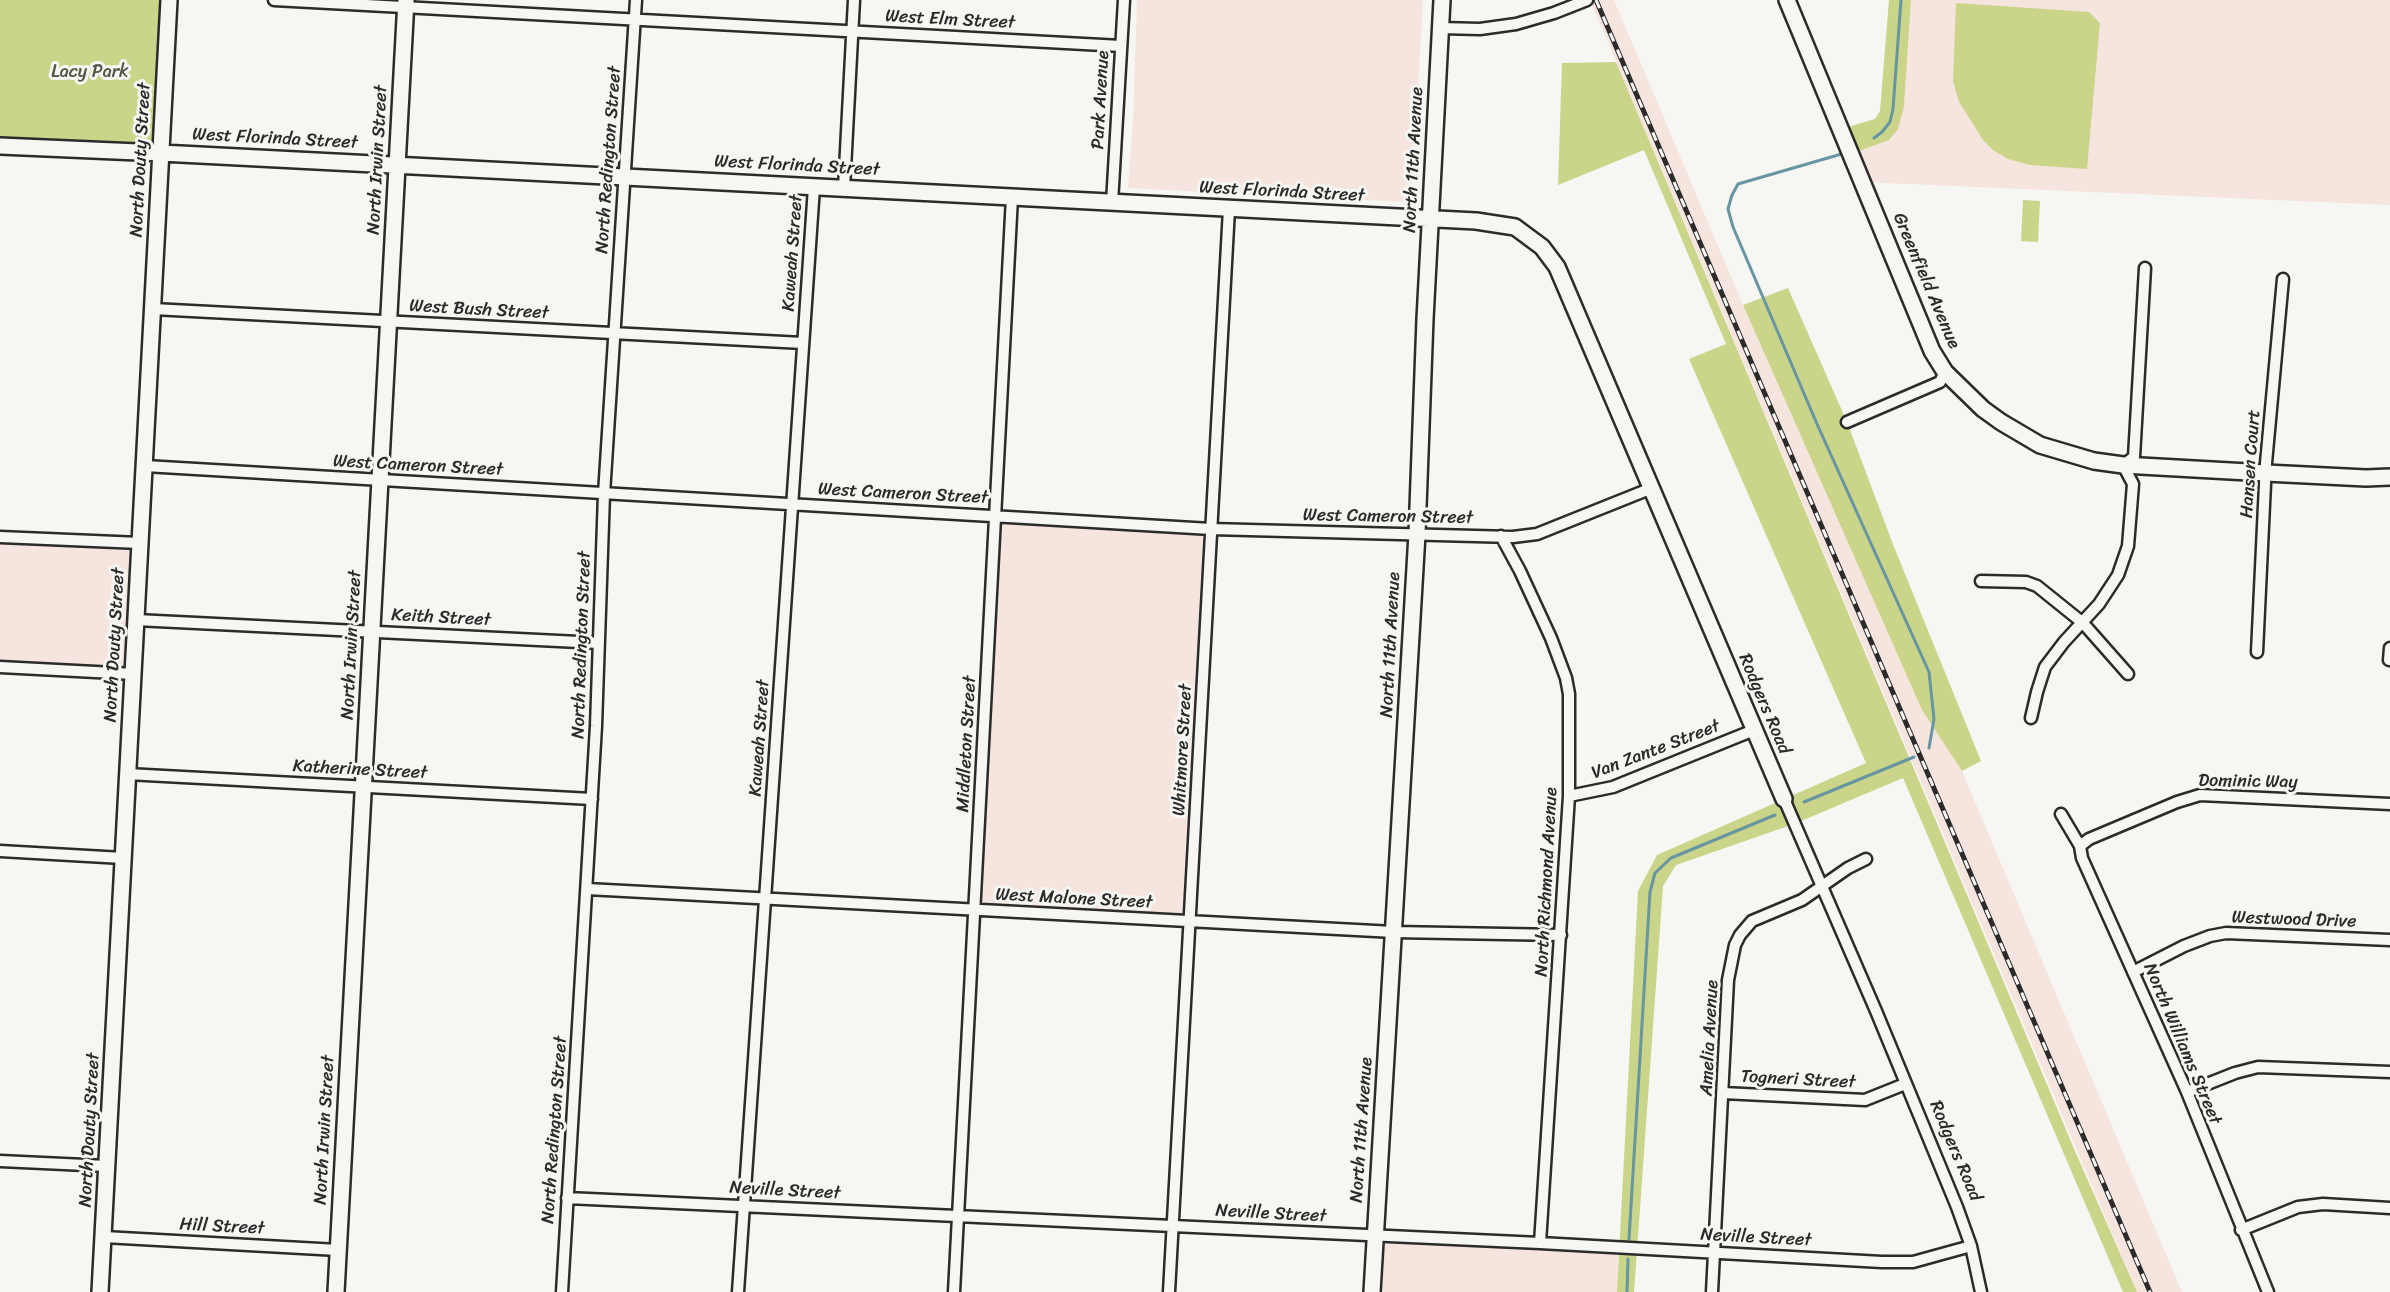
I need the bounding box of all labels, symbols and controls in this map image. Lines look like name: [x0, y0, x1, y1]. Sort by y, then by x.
street label: West Elm Street: [885, 6, 1015, 34]
street label: Park Avenue: [1088, 50, 1114, 150]
park label: Lacy Park: [51, 61, 129, 83]
street label: North Redington Street: [592, 66, 626, 254]
street label: North Douty Street: [126, 82, 156, 238]
street label: North Irwin Street: [363, 85, 393, 235]
street label: North 11th Avenue: [1399, 87, 1429, 233]
street label: West Florinda Street: [192, 124, 358, 154]
street label: West Florinda Street: [714, 151, 880, 181]
street label: West Florinda Street: [1199, 177, 1365, 207]
street label: Kaweah Street: [778, 194, 808, 312]
street label: Greenfield Avenue: [1888, 210, 1964, 352]
street label: West Bush Street: [409, 296, 549, 324]
street label: Hansen Court: [2236, 409, 2266, 519]
street label: West Cameron Street: [332, 451, 504, 481]
street label: West Cameron Street: [817, 479, 989, 509]
street label: West Cameron Street: [1303, 505, 1473, 529]
street label: North Redington Street: [568, 551, 596, 739]
street label: North Douty Street: [100, 567, 130, 723]
street label: North Irwin Street: [337, 570, 367, 720]
street label: North 11th Avenue: [1376, 572, 1406, 718]
street label: Keith Street: [391, 605, 491, 631]
street label: Rodgers Road: [1733, 651, 1795, 757]
street label: Middleton Street: [953, 675, 981, 813]
street label: Kaweah Street: [745, 679, 775, 797]
street label: Whitmore Street: [1169, 683, 1197, 817]
street label: Van Zante Street: [1589, 716, 1723, 784]
street label: Katherine Street: [292, 756, 428, 784]
street label: Dominic Way: [2198, 770, 2298, 794]
street label: North Richmond Avenue: [1531, 787, 1563, 977]
street label: West Malone Street: [995, 884, 1153, 914]
street label: Westwood Drive: [2231, 907, 2357, 933]
street label: North Williams Street: [2138, 960, 2226, 1128]
street label: Amelia Avenue: [1696, 979, 1724, 1097]
street label: North Redington Street: [538, 1036, 572, 1224]
street label: North Douty Street: [75, 1052, 105, 1208]
street label: North Irwin Street: [310, 1055, 340, 1205]
street label: North 11th Avenue: [1346, 1056, 1378, 1204]
street label: Togneri Street: [1740, 1066, 1856, 1094]
street label: Rodgers Road: [1924, 1098, 1986, 1204]
street label: Neville Street: [729, 1177, 841, 1205]
street label: Neville Street: [1215, 1200, 1327, 1228]
street label: Hill Street: [179, 1214, 265, 1240]
street label: Neville Street: [1700, 1224, 1812, 1252]

